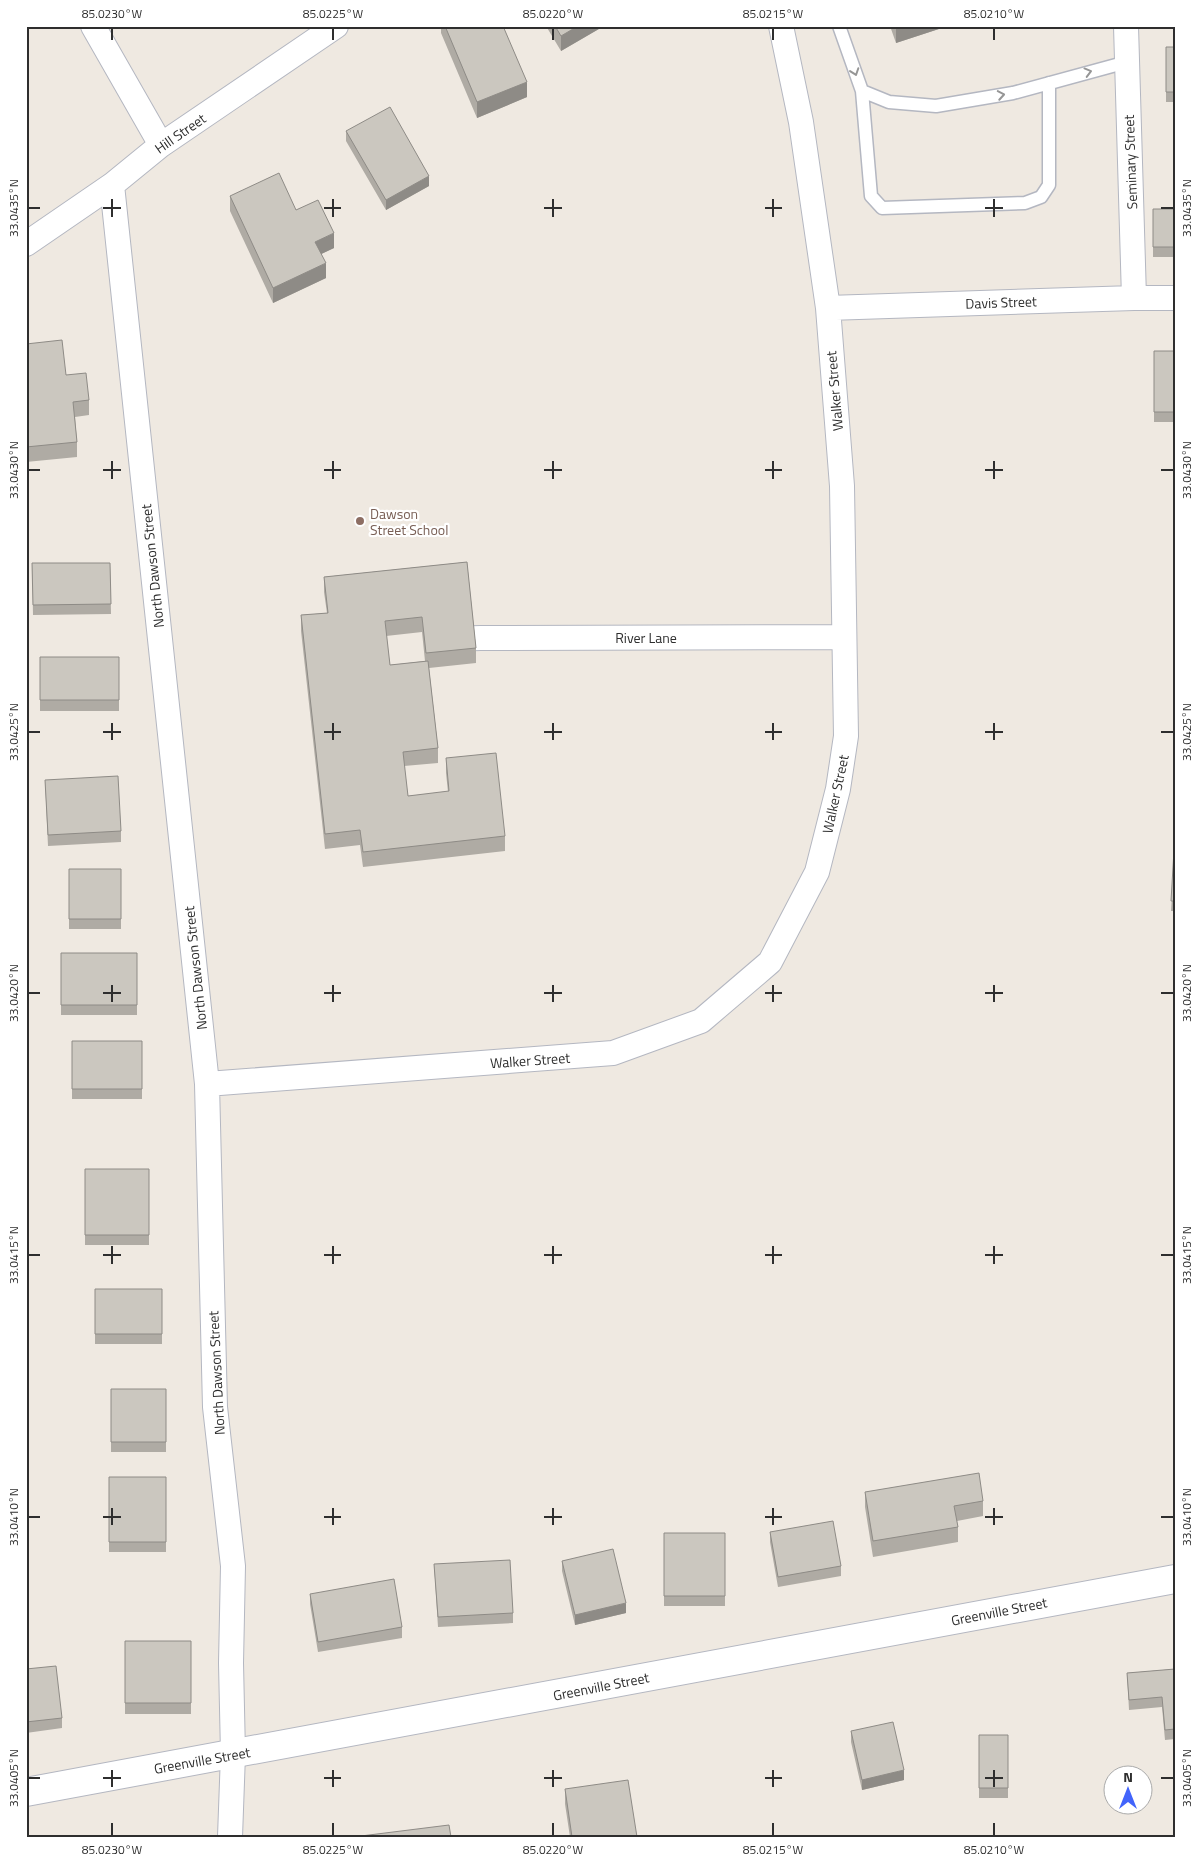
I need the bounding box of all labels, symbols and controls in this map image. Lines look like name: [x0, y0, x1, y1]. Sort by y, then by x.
text: 85.0230°W: [82, 4, 142, 23]
text: 85.0225°W: [303, 4, 363, 23]
text: 85.0220°W: [523, 4, 583, 23]
text: 85.0215°W: [743, 4, 803, 23]
text: 85.0210°W: [964, 4, 1024, 23]
one-way arrow: [849, 68, 859, 76]
one-way arrow: [1084, 68, 1092, 78]
one-way arrow: [997, 91, 1005, 101]
street label: Hill Street: [150, 108, 210, 158]
street label: Seminary Street: [1118, 114, 1142, 210]
text: 33.0435°N: [4, 179, 23, 237]
text: 33.0435°N: [1177, 179, 1196, 237]
street label: Davis Street: [965, 290, 1037, 314]
street label: Walker Street: [820, 350, 848, 432]
text: 33.0430°N: [4, 441, 23, 499]
text: 33.0430°N: [1177, 441, 1196, 499]
street label: North Dawson Street: [135, 503, 169, 629]
place label: Dawson Street School: [370, 503, 448, 540]
marker: Dawson Street School: [354, 515, 366, 527]
street label: River Lane: [615, 627, 677, 648]
text: 33.0425°N: [4, 703, 23, 761]
text: 33.0425°N: [1177, 703, 1196, 761]
street label: Walker Street: [816, 753, 854, 835]
street label: North Dawson Street: [178, 905, 212, 1031]
text: 33.0420°N: [4, 964, 23, 1022]
text: 33.0420°N: [1177, 964, 1196, 1022]
street label: Walker Street: [489, 1047, 571, 1073]
text: 33.0415°N: [4, 1226, 23, 1284]
text: 33.0415°N: [1177, 1226, 1196, 1284]
street label: North Dawson Street: [202, 1310, 230, 1436]
text: 33.0410°N: [4, 1488, 23, 1546]
text: 33.0410°N: [1177, 1488, 1196, 1546]
street label: Greenville Street: [949, 1591, 1049, 1631]
street label: Greenville Street: [551, 1666, 651, 1706]
street label: Greenville Street: [152, 1741, 252, 1779]
text: 33.0405°N: [4, 1749, 23, 1807]
text: 33.0405°N: [1177, 1749, 1196, 1807]
north arrow: [1104, 1766, 1154, 1816]
text: N: [1123, 1766, 1133, 1787]
text: 85.0230°W: [82, 1840, 142, 1859]
text: 85.0225°W: [303, 1840, 363, 1859]
text: 85.0220°W: [523, 1840, 583, 1859]
text: 85.0215°W: [743, 1840, 803, 1859]
text: 85.0210°W: [964, 1840, 1024, 1859]

